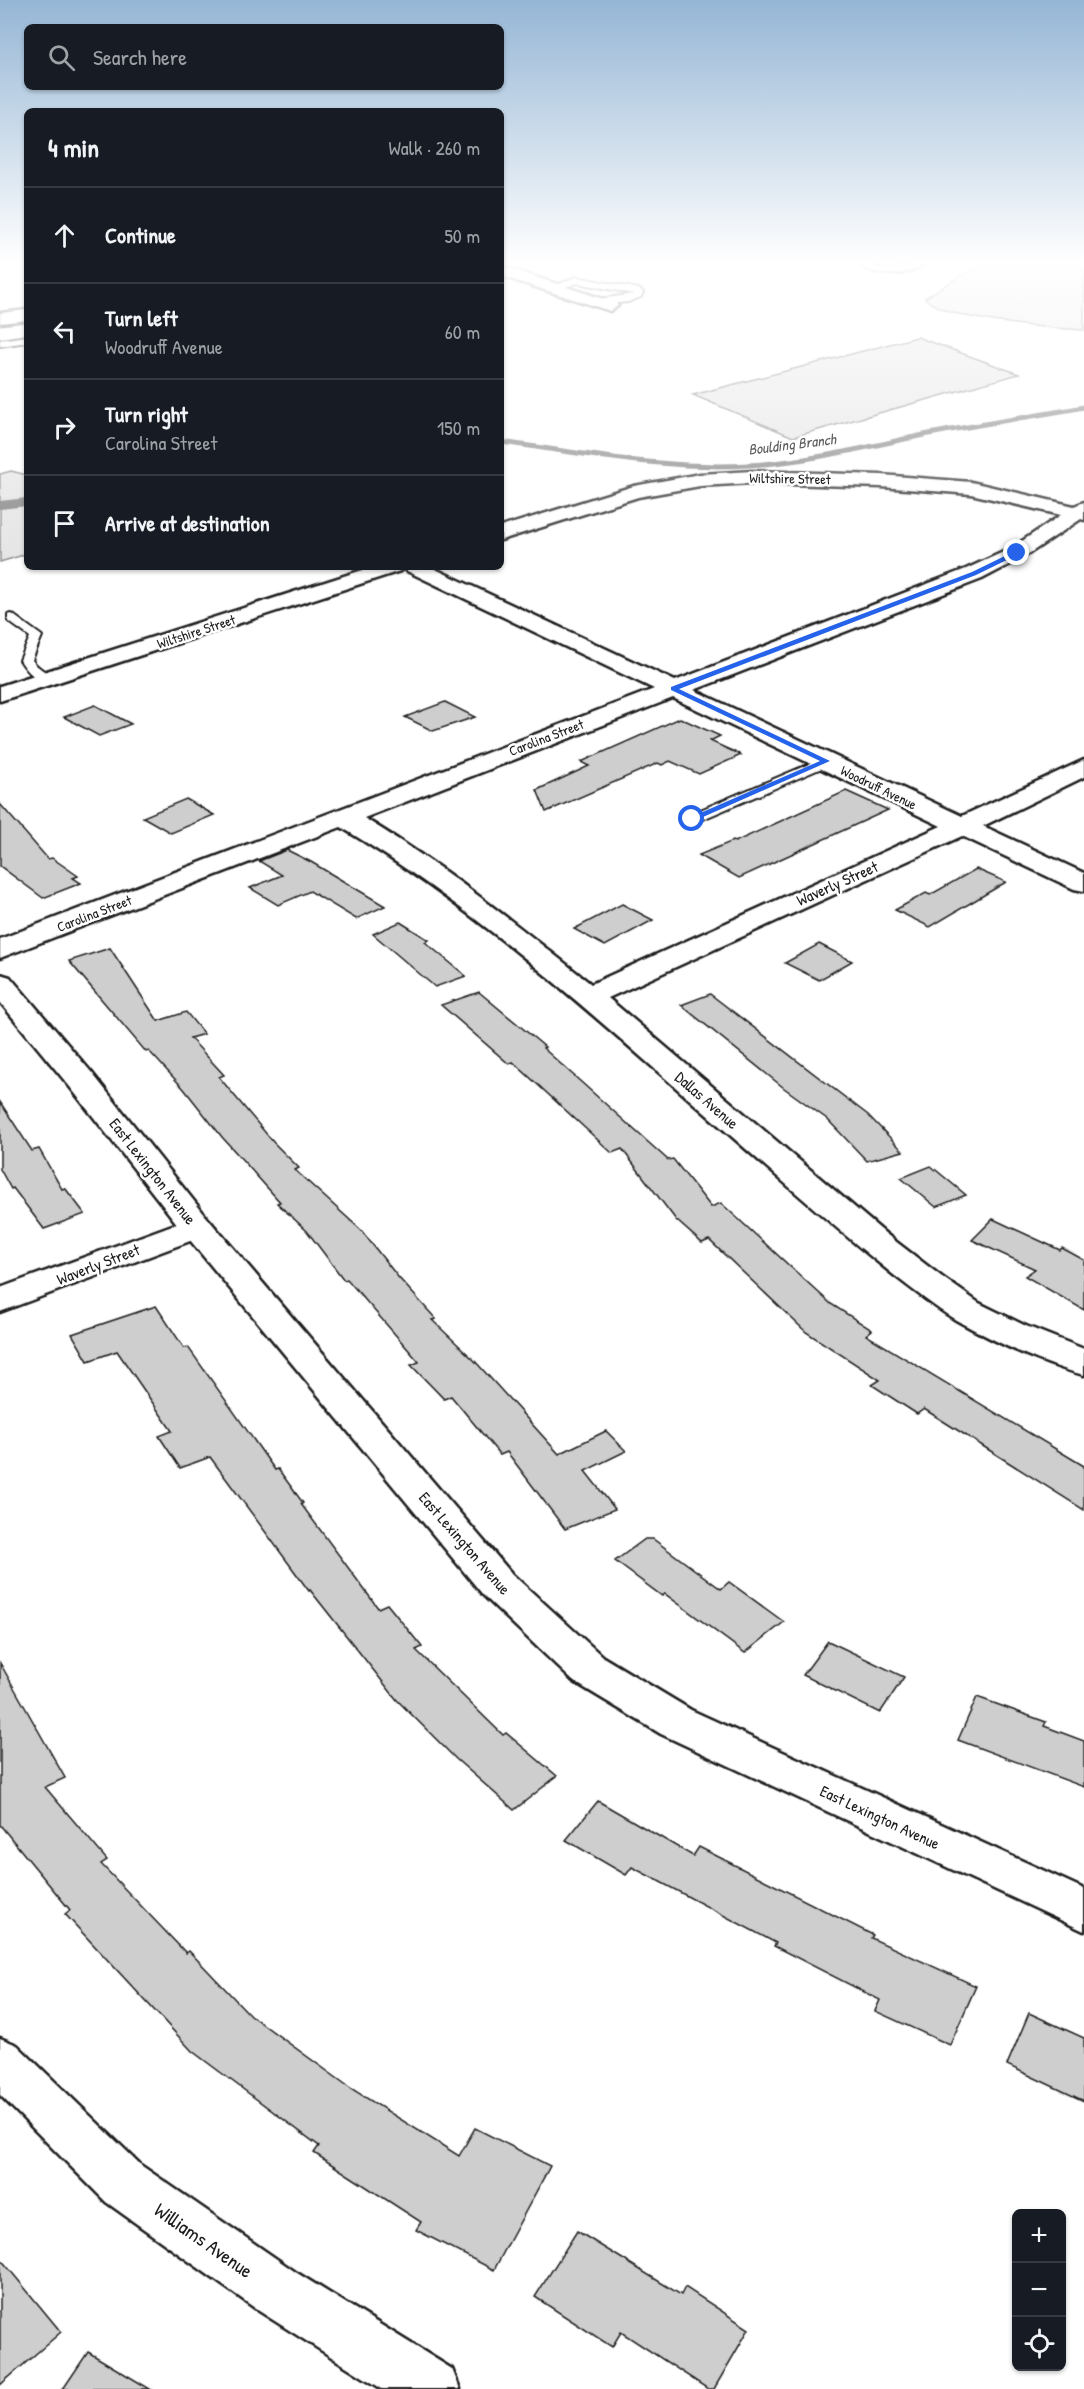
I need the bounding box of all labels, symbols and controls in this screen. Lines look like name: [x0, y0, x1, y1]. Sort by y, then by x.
search box: [24, 24, 504, 90]
icon: search: [45, 41, 78, 74]
text: Search here: [93, 42, 187, 72]
text: 4 min: [48, 130, 99, 165]
text: Walk · 260 m: [389, 134, 480, 161]
icon: ahead: [48, 219, 81, 252]
text: Continue: [105, 220, 176, 250]
text: 50 m: [444, 222, 480, 249]
text: Turn left: [105, 303, 178, 333]
icon: left: [48, 315, 81, 348]
text: 60 m: [445, 318, 480, 345]
text: Woodruff Avenue: [105, 333, 223, 360]
text: Turn right: [105, 399, 188, 429]
icon: right: [48, 411, 81, 444]
text: 150 m: [437, 414, 480, 441]
water label: Boulding Branch: [747, 428, 839, 460]
text: Carolina Street: [105, 429, 217, 456]
street label: Wiltshire Street: [749, 468, 831, 488]
icon: arrive: [48, 507, 81, 540]
text: Arrive at destination: [105, 508, 270, 538]
route end: [1003, 539, 1029, 565]
street label: Wiltshire Street: [154, 609, 238, 653]
street label: Carolina Street: [506, 714, 586, 760]
street label: Woodruff Avenue: [838, 760, 921, 814]
route start: [678, 805, 704, 831]
street label: Waverly Street: [793, 855, 882, 911]
street label: Carolina Street: [54, 890, 134, 936]
street label: Dallas Avenue: [671, 1066, 744, 1134]
street label: East Lexington Avenue: [104, 1113, 202, 1229]
street label: Waverly Street: [53, 1238, 143, 1290]
street label: East Lexington Avenue: [414, 1487, 516, 1600]
street label: East Lexington Avenue: [817, 1780, 944, 1855]
street label: Williams Avenue: [149, 2196, 259, 2284]
map controls: [1012, 2209, 1066, 2371]
button: +: [1012, 2209, 1066, 2263]
button: −: [1012, 2263, 1066, 2317]
button: locate: [1012, 2317, 1066, 2371]

